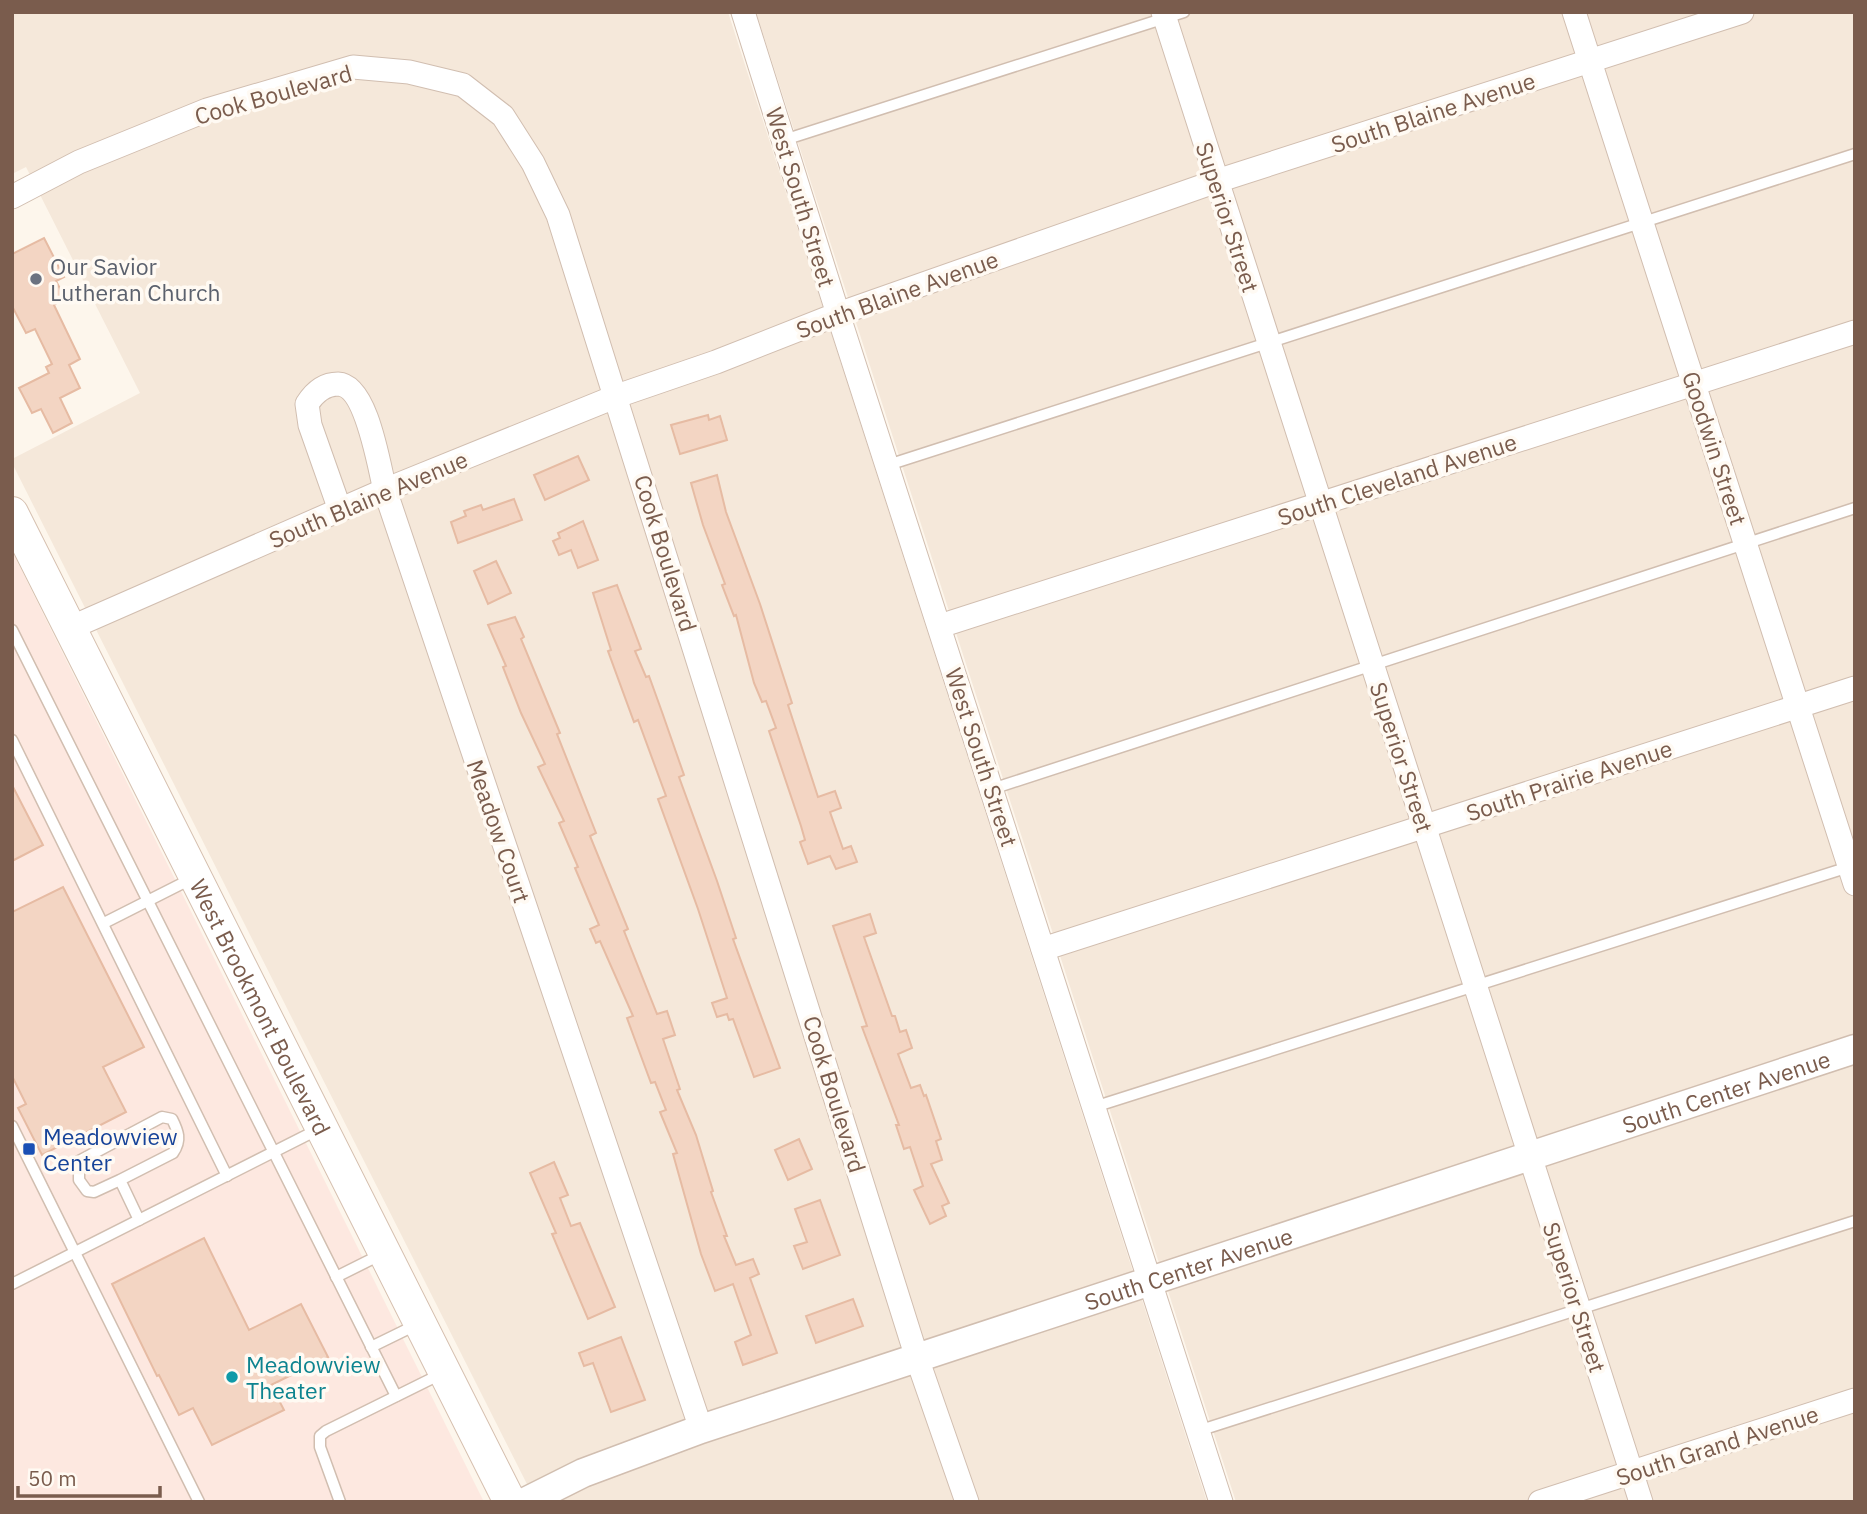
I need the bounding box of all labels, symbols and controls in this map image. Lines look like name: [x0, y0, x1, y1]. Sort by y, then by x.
street label: Cook Boulevard: [191, 57, 355, 131]
street label: South Blaine Avenue: [1327, 65, 1539, 159]
street label: West South Street: [759, 104, 843, 290]
street label: Superior Street: [1190, 138, 1266, 296]
street label: South Blaine Avenue: [792, 243, 1002, 345]
place label: Our Savior Lutheran Church: [50, 251, 221, 307]
marker: Our Savior Lutheran Church: [28, 271, 44, 287]
street label: Goodwin Street: [1676, 367, 1754, 529]
street label: South Cleveland Avenue: [1274, 426, 1520, 532]
street label: South Blaine Avenue: [264, 444, 472, 554]
street label: Cook Boulevard: [628, 471, 704, 635]
street label: West South Street: [939, 664, 1025, 850]
street label: Superior Street: [1364, 678, 1440, 836]
street label: South Prairie Avenue: [1462, 733, 1676, 827]
street label: Meadow Court: [460, 755, 538, 907]
street label: West Brookmont Boulevard: [184, 874, 338, 1140]
street label: Cook Boulevard: [797, 1012, 873, 1176]
street label: South Center Avenue: [1618, 1043, 1834, 1140]
place label: Meadowview Center: [43, 1121, 178, 1177]
marker: Meadowview Center: [21, 1141, 37, 1157]
street label: Superior Street: [1537, 1218, 1613, 1376]
street label: South Center Avenue: [1081, 1220, 1296, 1317]
place label: Meadowview Theater: [246, 1349, 381, 1405]
marker: Meadowview Theater: [224, 1369, 240, 1385]
street label: South Grand Avenue: [1612, 1398, 1822, 1492]
scale bar: [18, 1454, 159, 1498]
text: 50 m: [28, 1464, 77, 1492]

